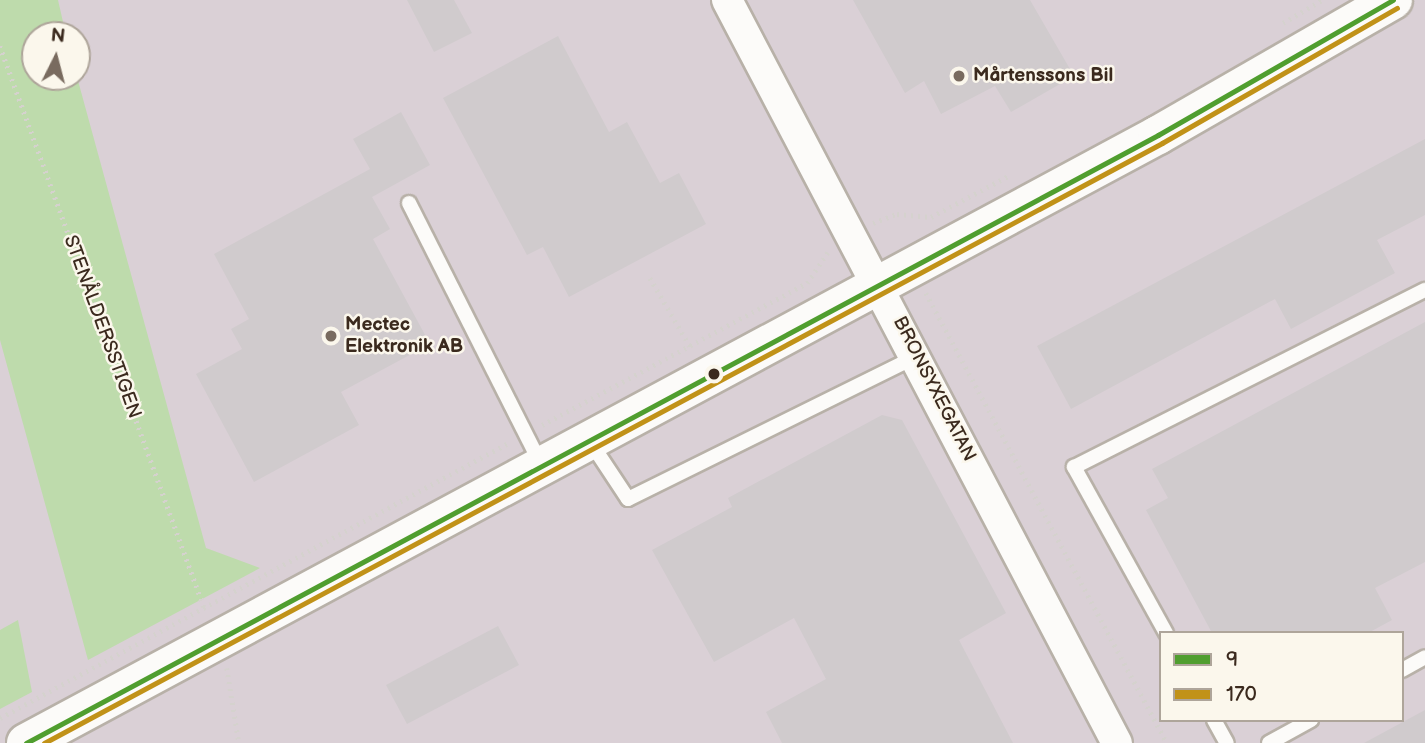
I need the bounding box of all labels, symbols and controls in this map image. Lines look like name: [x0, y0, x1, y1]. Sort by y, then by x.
north arrow: [21, 21, 91, 91]
text: N: [50, 24, 66, 49]
place label: Mårtenssons Bil: [973, 65, 1113, 87]
marker: Mårtenssons Bil: [951, 68, 967, 84]
street label: STENÅLDERSSTIGEN: [58, 232, 146, 422]
street label: BRONSYXEGATAN: [888, 313, 980, 465]
place label: Mectec Elektronik AB: [345, 314, 463, 358]
marker: Mectec Elektronik AB: [323, 328, 339, 344]
unlabelled marker: [707, 367, 721, 381]
legend: [1159, 631, 1404, 722]
text: 9: [1226, 647, 1238, 672]
text: 170: [1226, 682, 1257, 707]

